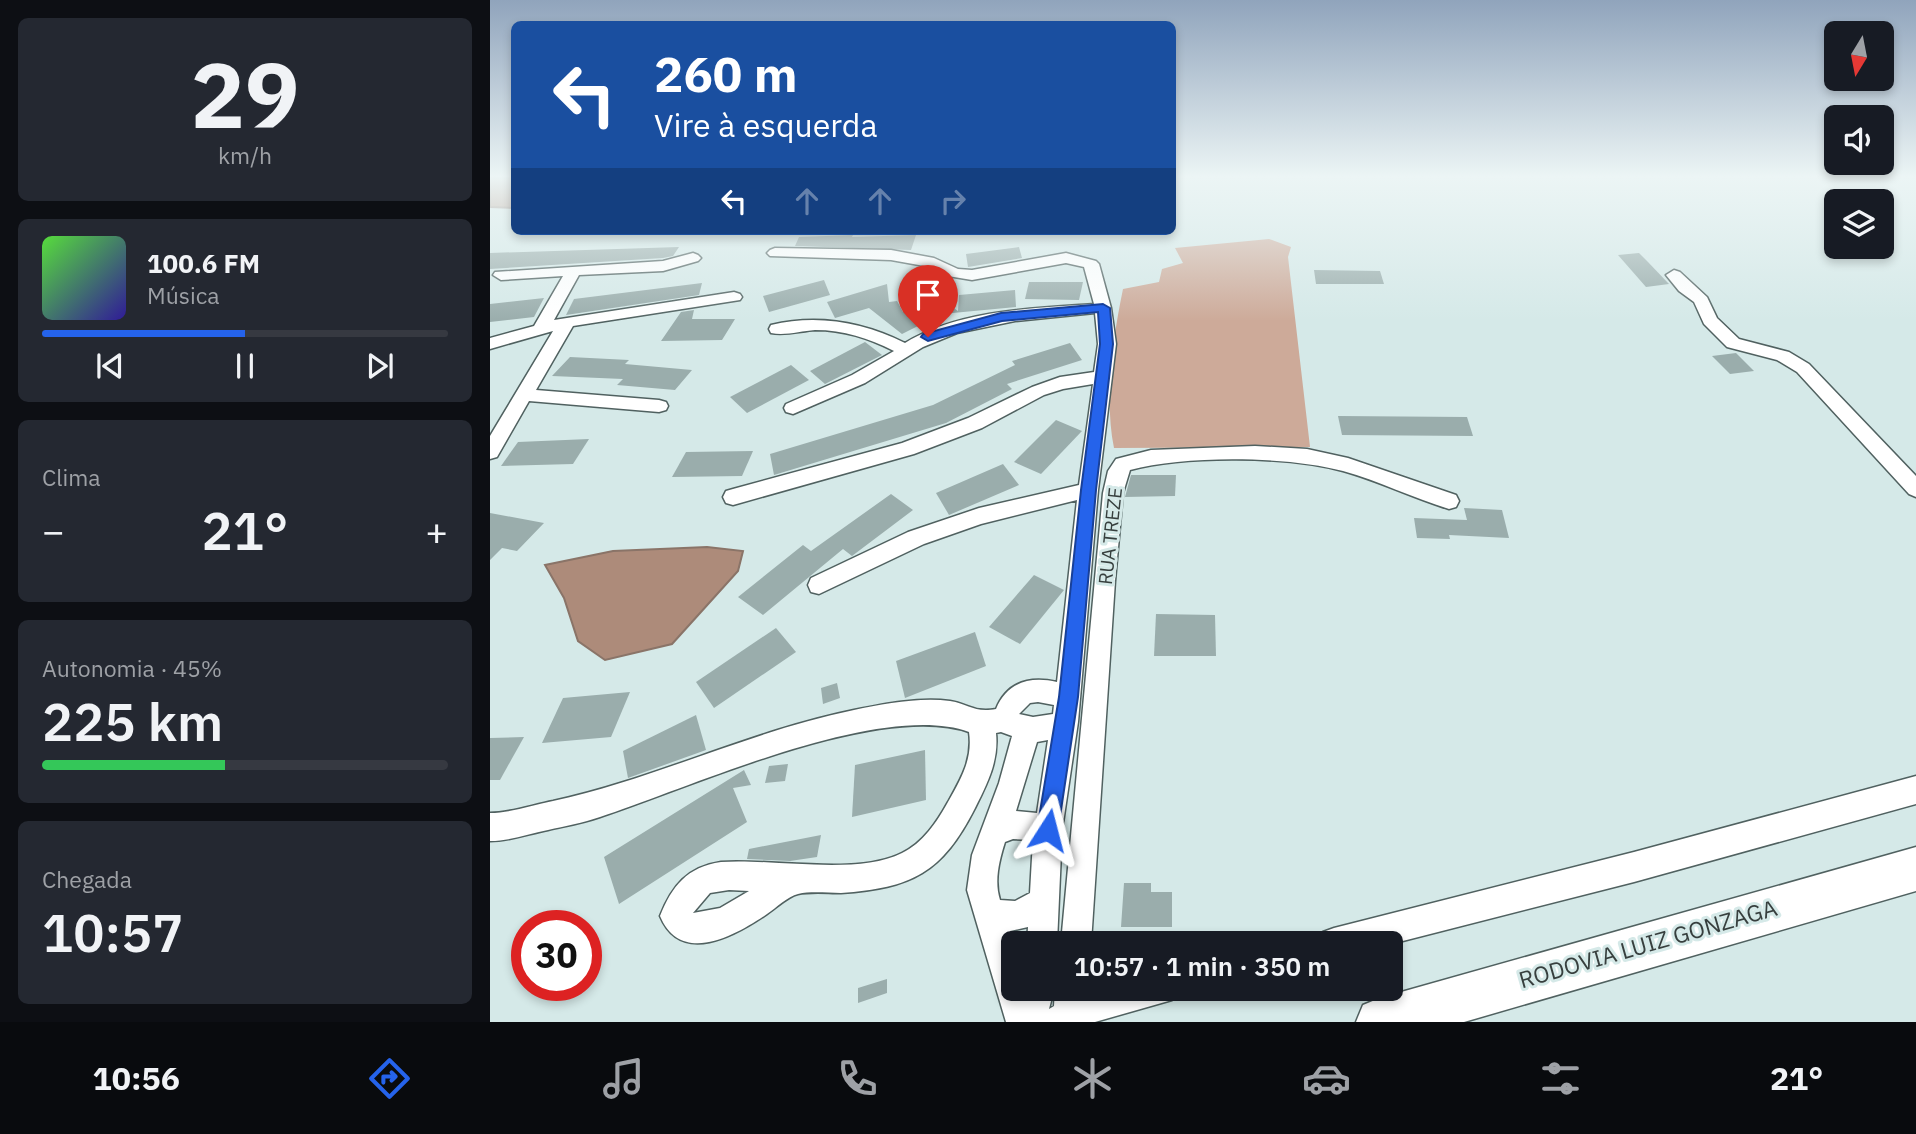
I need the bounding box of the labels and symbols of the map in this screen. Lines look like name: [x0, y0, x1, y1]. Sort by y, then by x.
north arrow: [1824, 21, 1894, 91]
pin: [898, 265, 958, 337]
street label: RUA TREZE: [1093, 486, 1127, 586]
position arrow: [1011, 793, 1085, 867]
street label: RODOVIA LUIZ GONZAGA: [1515, 892, 1780, 994]
speed limit sign: 30: [511, 910, 602, 1001]

